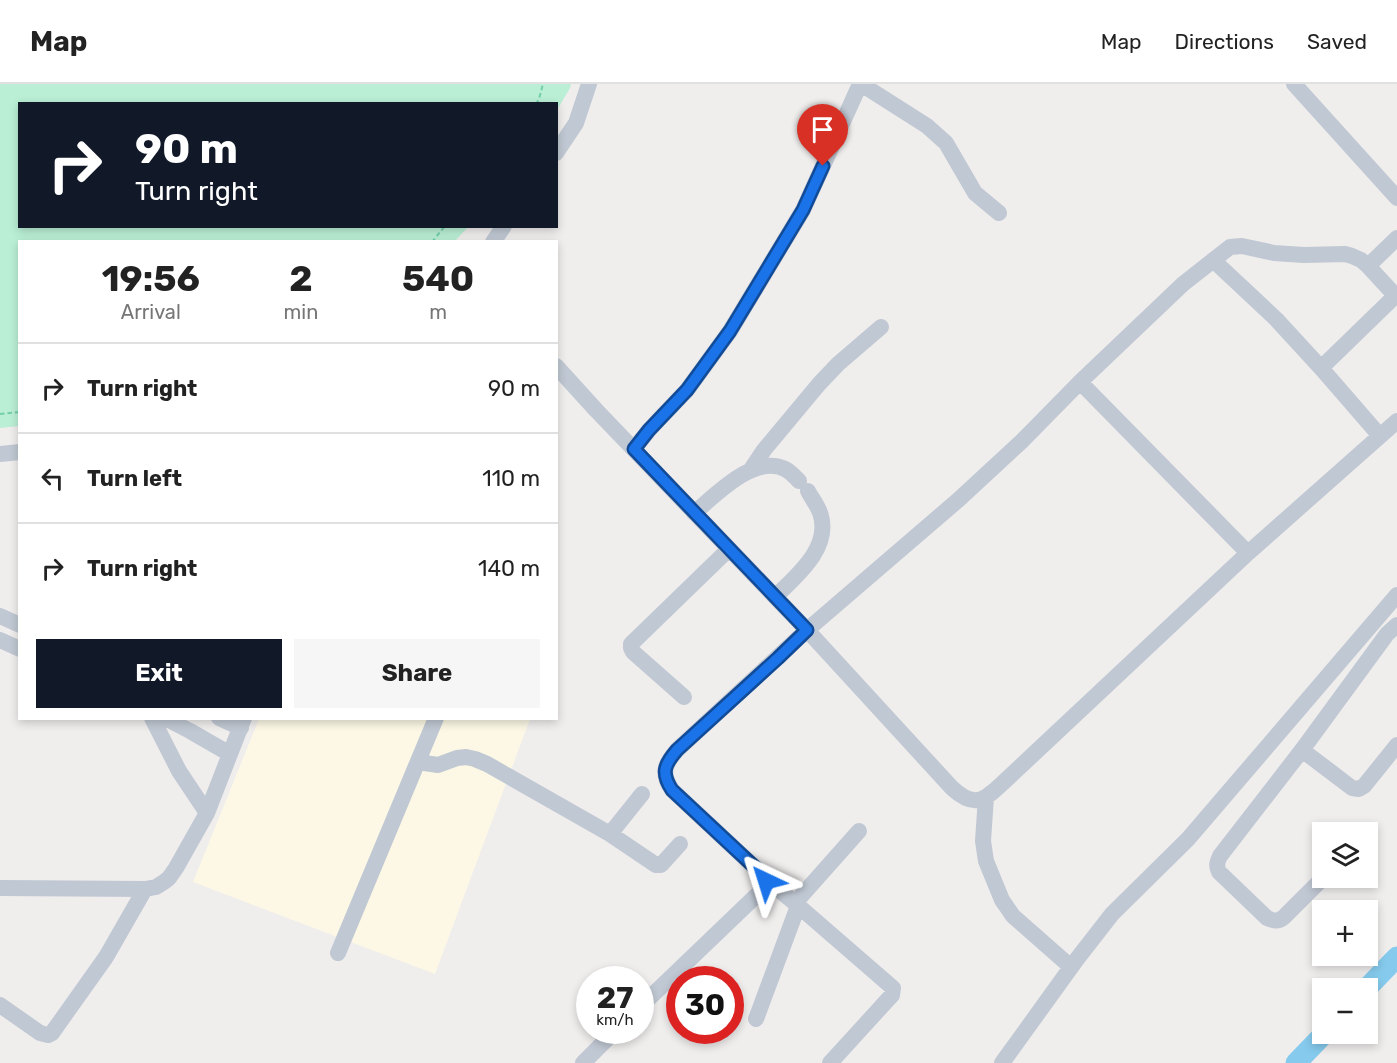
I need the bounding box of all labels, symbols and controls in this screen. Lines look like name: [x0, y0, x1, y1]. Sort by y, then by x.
text: Map: [30, 25, 87, 58]
text: Map: [1101, 29, 1142, 54]
text: Directions: [1175, 29, 1274, 54]
text: Saved: [1307, 29, 1367, 54]
pin: [797, 104, 848, 166]
icon: arrive: [806, 113, 839, 146]
text: 90 m: [135, 124, 238, 174]
icon: right: [36, 126, 114, 204]
text: Turn right: [135, 175, 258, 207]
text: 19:56: [102, 257, 200, 300]
text: 2: [289, 257, 313, 300]
text: 540: [402, 257, 474, 300]
text: Arrival: [121, 300, 181, 324]
text: min: [284, 300, 318, 324]
text: m: [429, 300, 447, 324]
icon: right: [36, 372, 69, 405]
text: Turn right: [87, 375, 197, 402]
text: 90 m: [488, 375, 540, 402]
icon: left: [36, 462, 69, 495]
text: Turn left: [87, 465, 182, 492]
text: 110 m: [482, 465, 540, 492]
icon: right: [36, 552, 69, 585]
text: Turn right: [87, 555, 197, 582]
text: 140 m: [478, 555, 540, 582]
button: Exit: [36, 639, 282, 708]
button: Share: [294, 639, 540, 708]
map controls: [1312, 822, 1378, 1044]
button: layers: [1312, 822, 1378, 888]
position arrow: [734, 849, 798, 913]
button: +: [1312, 900, 1378, 966]
speed limit sign: 30: [666, 966, 744, 1044]
button: −: [1312, 978, 1378, 1044]
text: 27: [597, 980, 633, 1016]
text: km/h: [596, 1011, 634, 1029]

